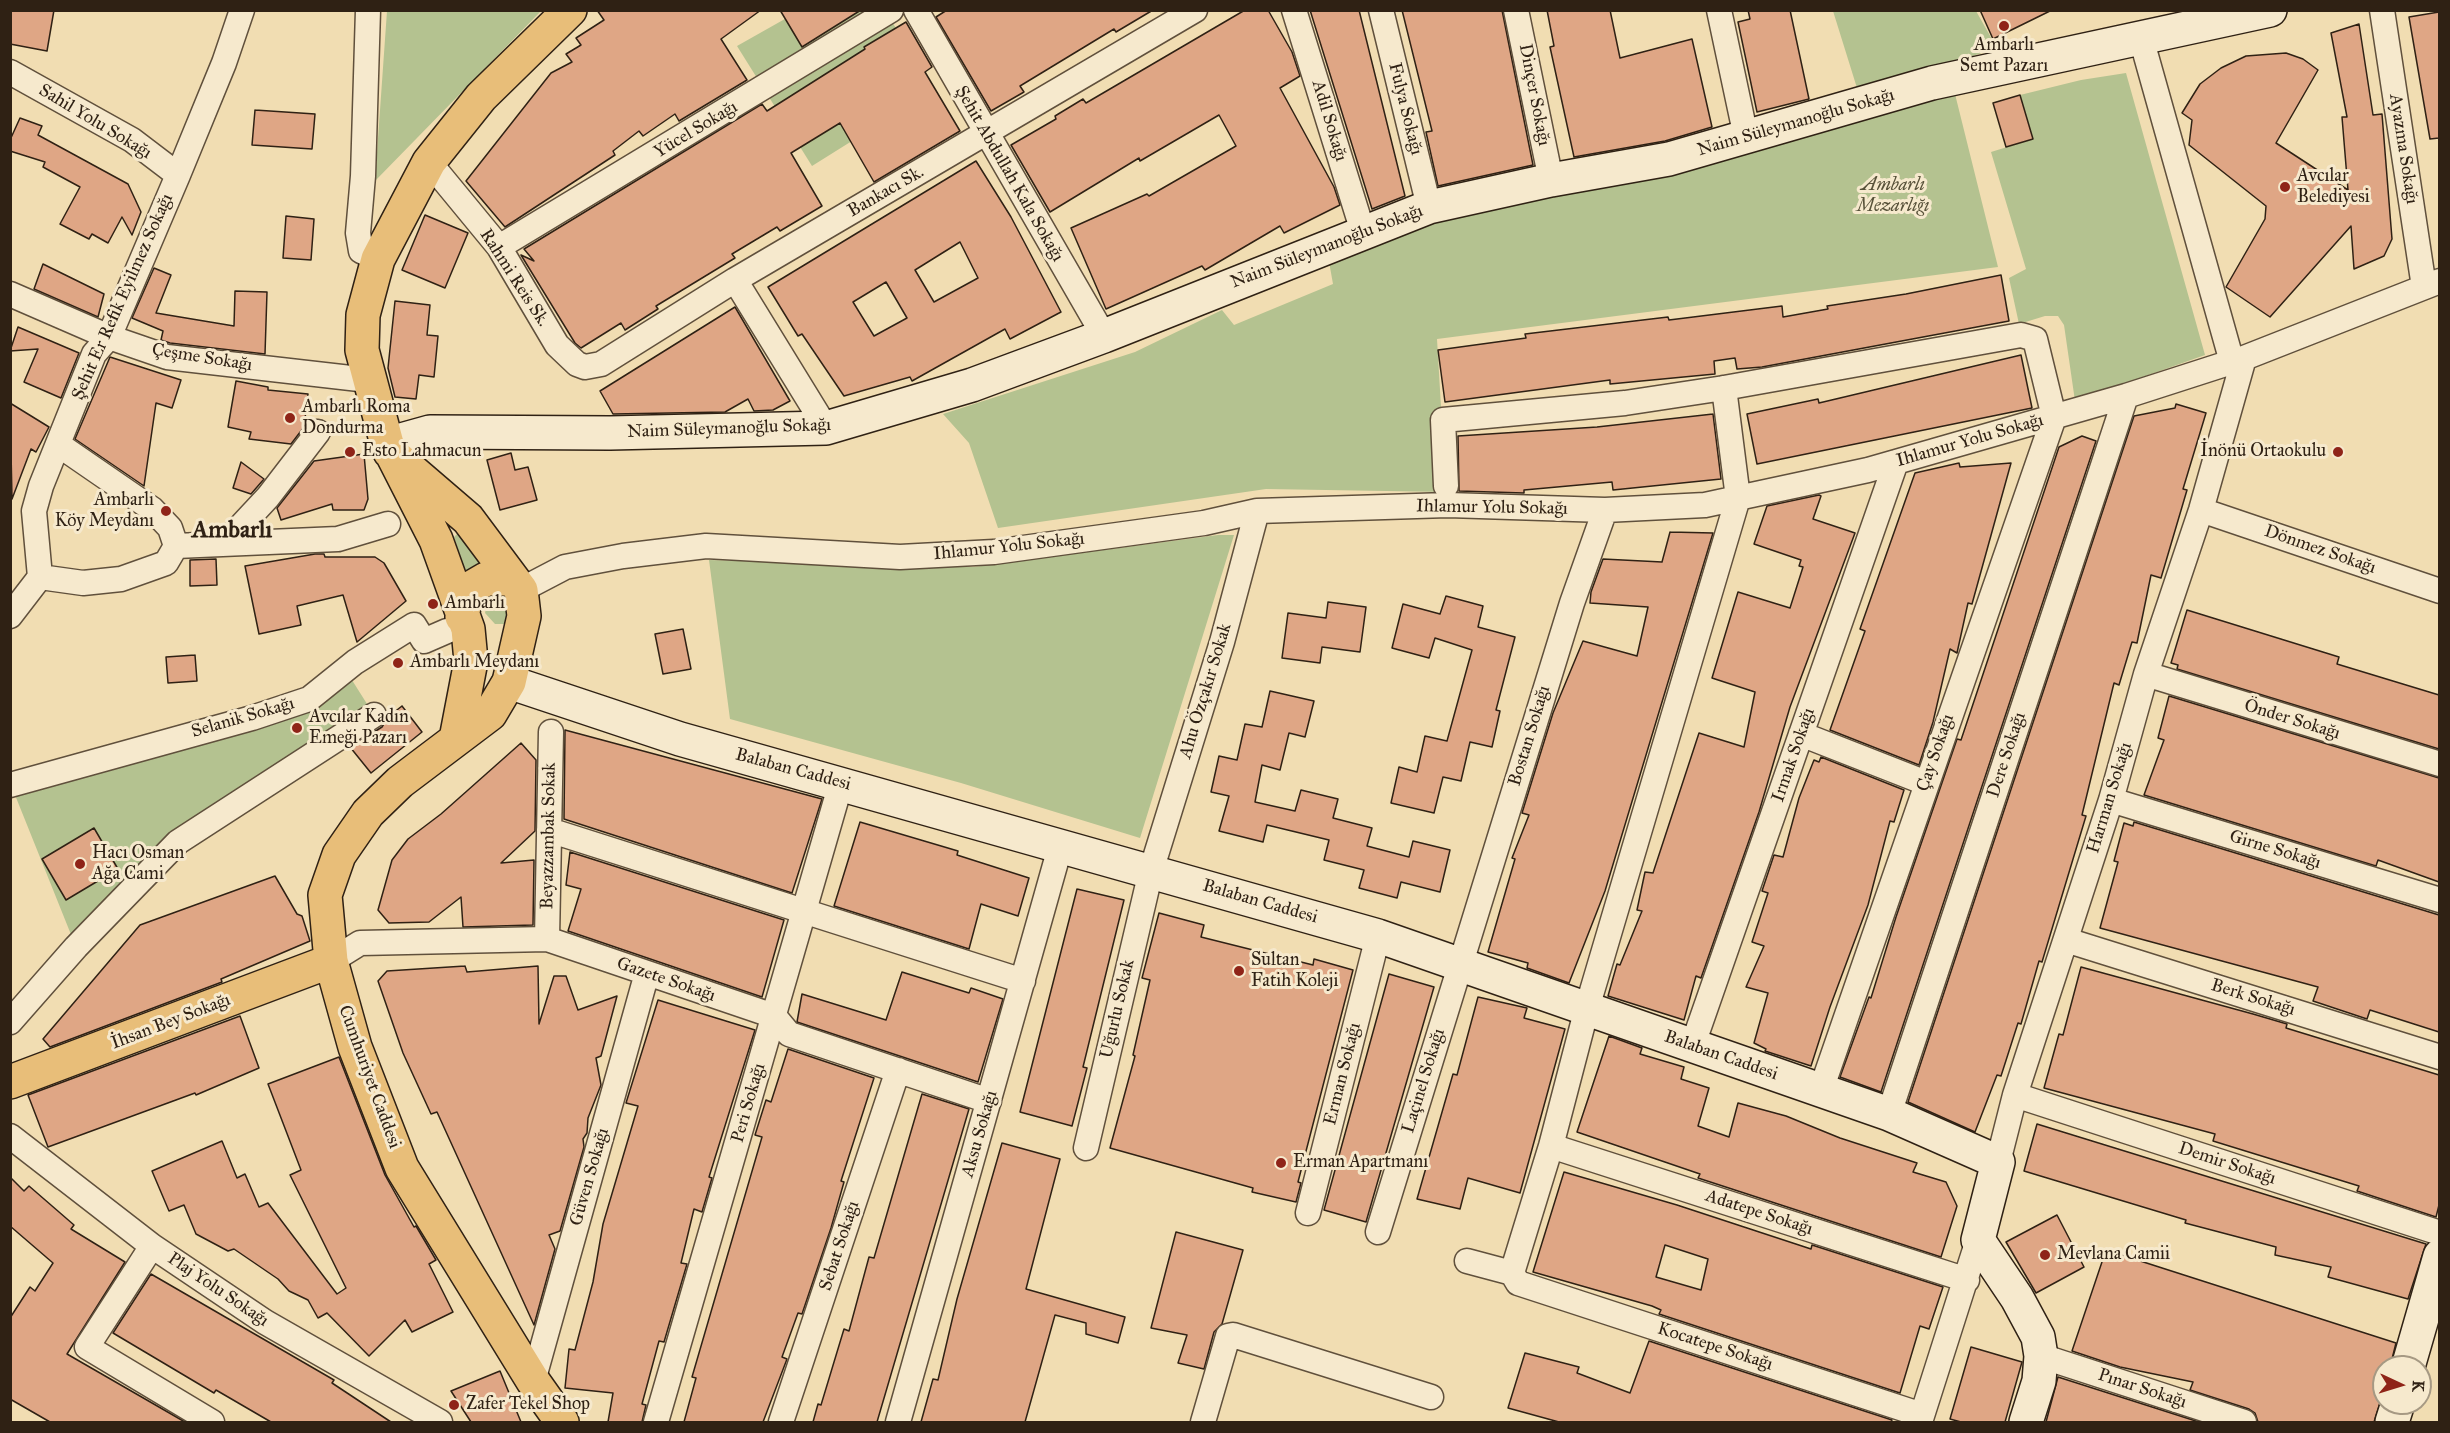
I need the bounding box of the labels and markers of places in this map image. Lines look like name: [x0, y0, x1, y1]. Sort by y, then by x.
marker: Ambarlı Semt Pazarı: [1997, 19, 2011, 33]
place label: Ambarlı Semt Pazarı: [1960, 35, 2048, 78]
place label: Avcılar Belediyesi: [2297, 166, 2370, 208]
marker: Avcılar Belediyesi: [2278, 180, 2292, 194]
place label: Ambarlı Roma Dondurma: [302, 397, 410, 440]
marker: Ambarlı Roma Dondurma: [283, 411, 297, 425]
place label: Esto Lahmacun: [362, 441, 481, 463]
place label: İnönü Ortaokulu: [2200, 441, 2326, 463]
marker: Esto Lahmacun: [343, 445, 357, 459]
marker: İnönü Ortaokulu: [2331, 445, 2345, 459]
place label: Ambarlı Köy Meydanı: [55, 490, 154, 532]
marker: Ambarlı Köy Meydanı: [159, 504, 173, 518]
place label: Ambarlı: [445, 593, 505, 615]
marker: Ambarlı: [426, 597, 440, 611]
place label: Ambarlı Meydanı: [410, 652, 539, 674]
marker: Ambarlı Meydanı: [391, 656, 405, 670]
place label: Avcılar Kadın Emeği Pazarı: [309, 707, 409, 750]
marker: Avcılar Kadın Emeği Pazarı: [290, 721, 304, 735]
place label: Hacı Osman Ağa Cami: [92, 843, 184, 886]
marker: Hacı Osman Ağa Cami: [73, 857, 87, 871]
place label: Sultan Fatih Koleji: [1251, 950, 1338, 992]
marker: Sultan Fatih Koleji: [1232, 964, 1246, 978]
place label: Erman Apartmanı: [1293, 1152, 1428, 1174]
marker: Erman Apartmanı: [1274, 1156, 1288, 1170]
place label: Mevlana Camii: [2057, 1244, 2170, 1266]
marker: Mevlana Camii: [2038, 1248, 2052, 1262]
place label: Zafer Tekel Shop: [466, 1394, 590, 1416]
marker: Zafer Tekel Shop: [447, 1398, 461, 1412]

